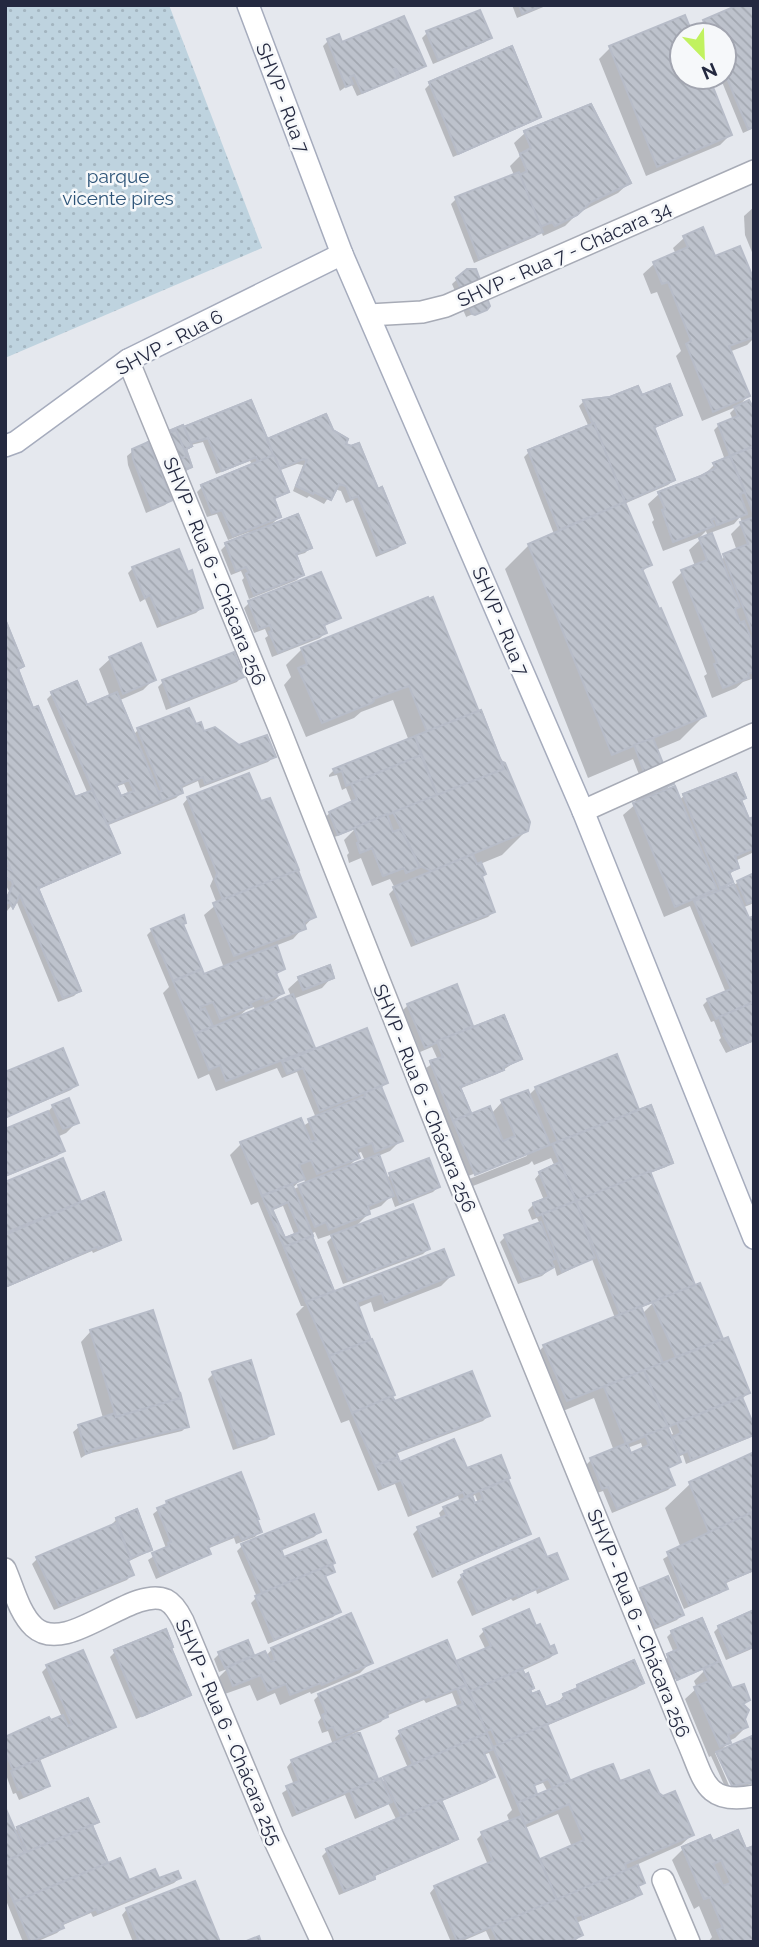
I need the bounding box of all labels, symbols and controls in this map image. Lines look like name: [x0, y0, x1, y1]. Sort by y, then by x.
north arrow: [668, 21, 738, 91]
street label: SHVP - Rua 7: [252, 40, 314, 156]
text: N: [699, 59, 721, 85]
park label: parque vicente pires: [62, 165, 174, 209]
street label: SHVP - Rua 7 - Chácara 34: [454, 197, 674, 311]
street label: SHVP - Rua 6: [112, 305, 226, 379]
street label: SHVP - Rua 6 - Chácara 256: [159, 454, 271, 688]
street label: SHVP - Rua 7: [468, 563, 534, 679]
street label: SHVP - Rua 6 - Chácara 256: [369, 981, 481, 1215]
street label: SHVP - Rua 6 - Chácara 256: [583, 1506, 695, 1740]
street label: SHVP - Rua 6 - Chácara 255: [171, 1616, 287, 1848]

